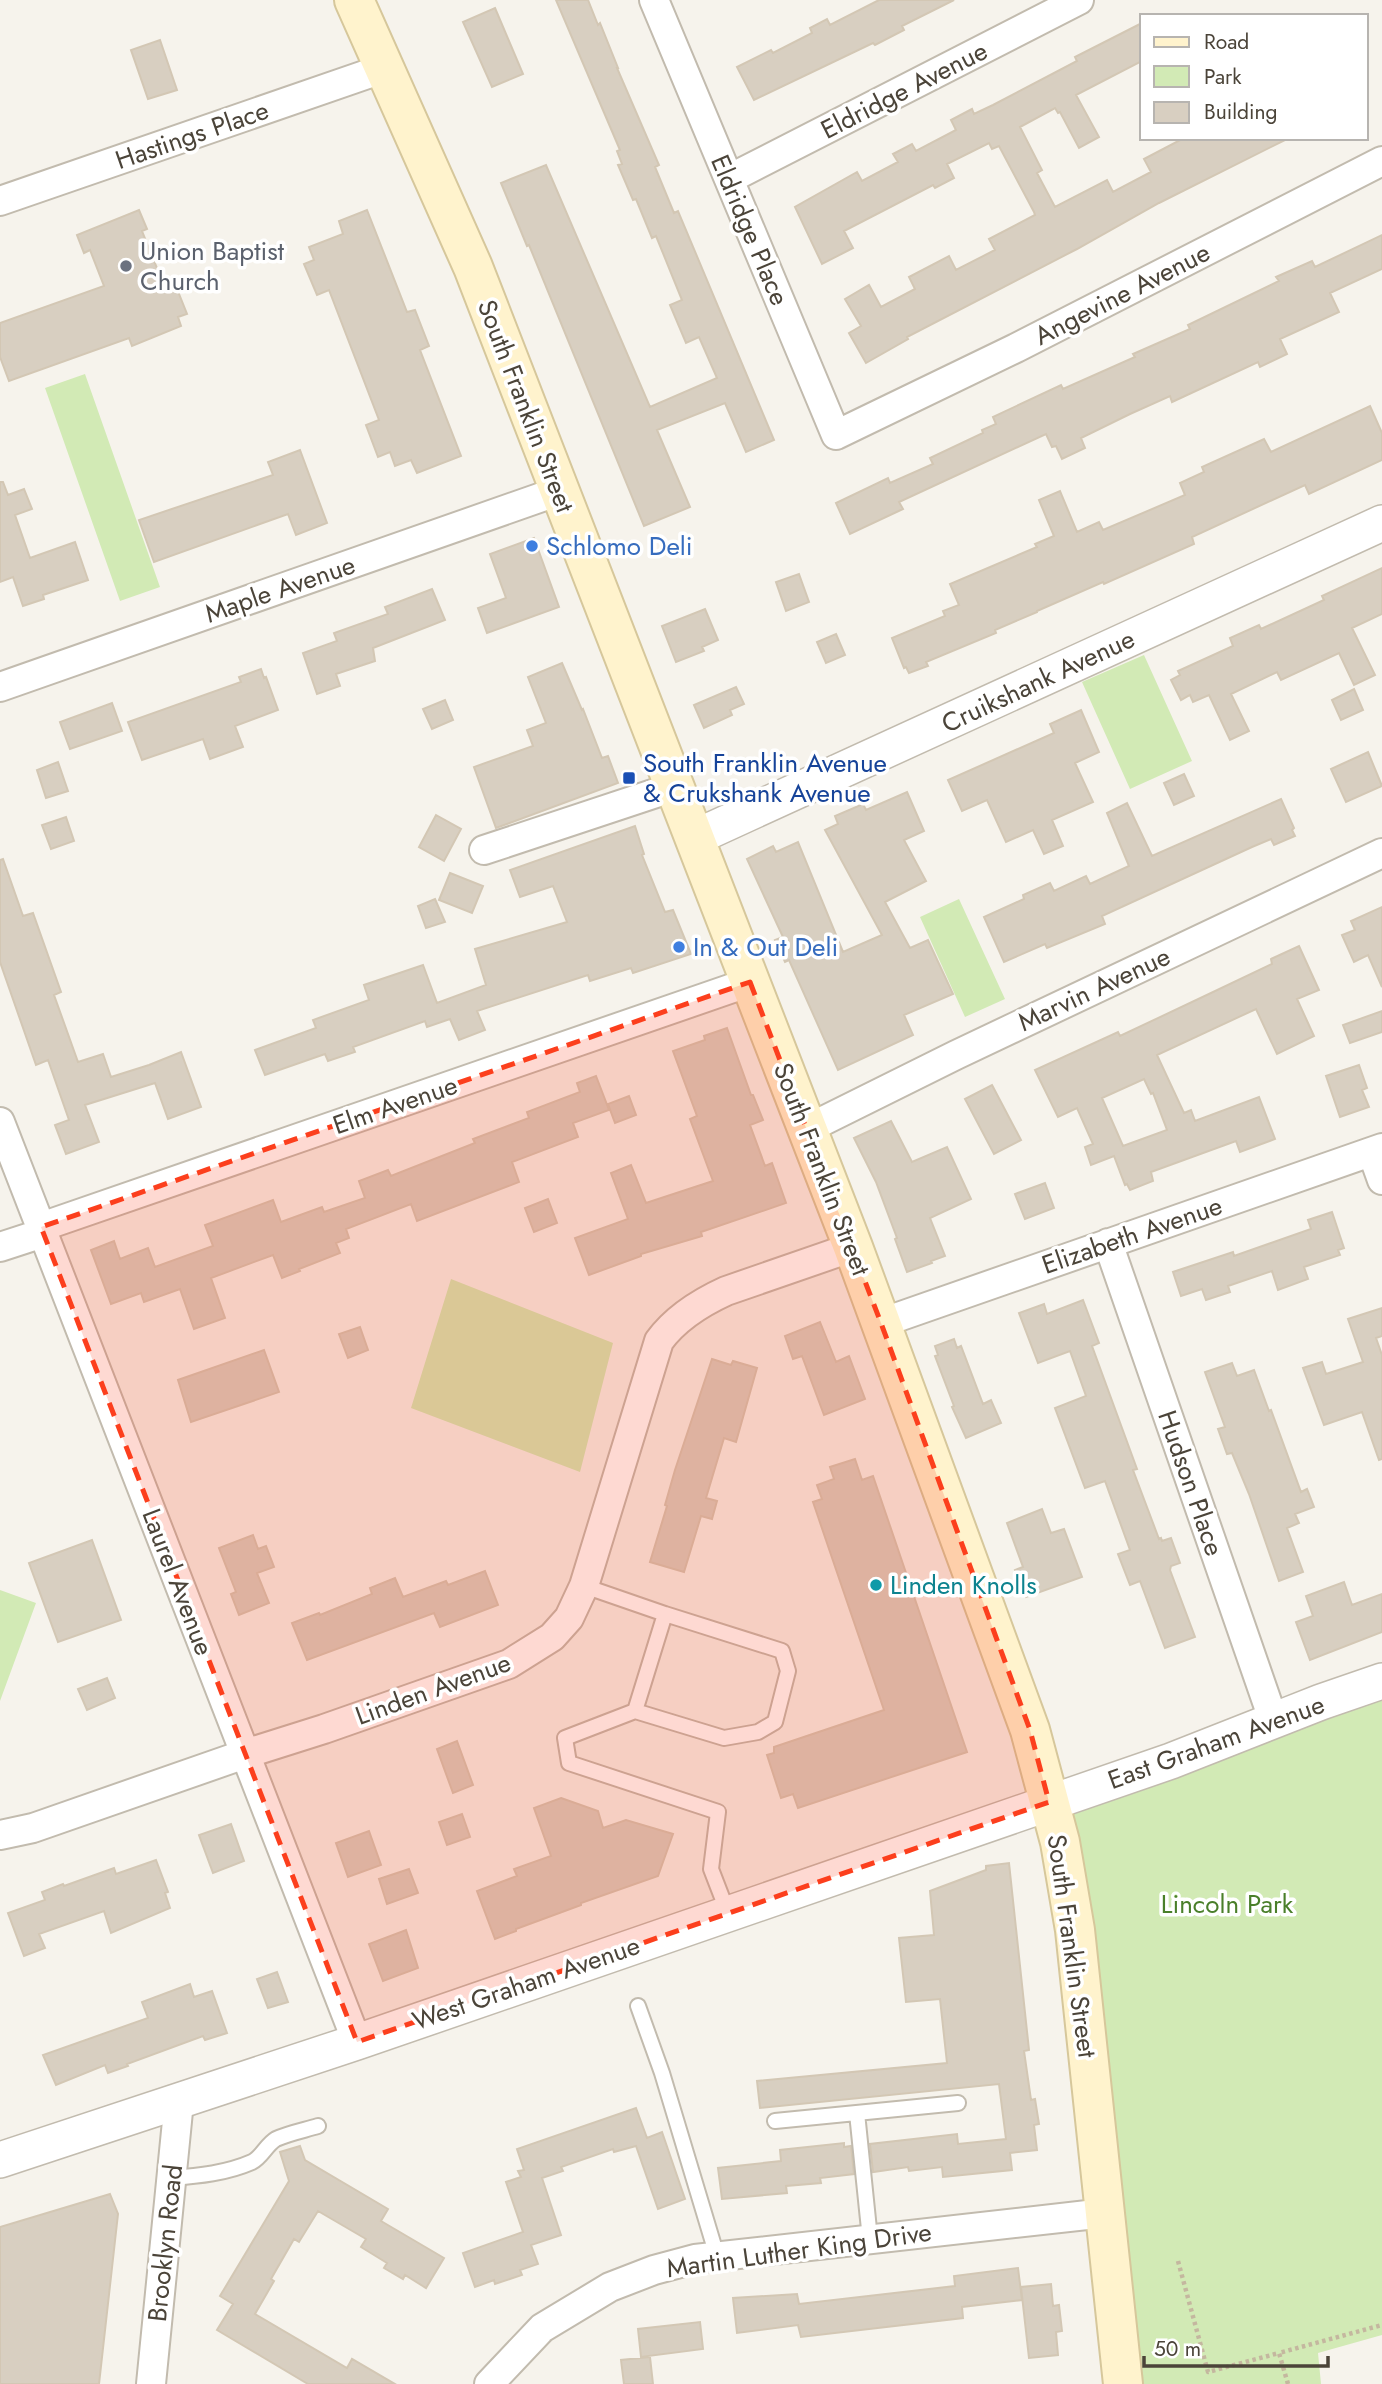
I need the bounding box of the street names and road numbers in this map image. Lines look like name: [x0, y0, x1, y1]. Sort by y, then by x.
street label: Eldridge Avenue: [814, 32, 994, 148]
street label: Hastings Place: [110, 91, 274, 179]
street label: Eldridge Place: [701, 149, 799, 311]
street label: Angevine Avenue: [1028, 233, 1216, 355]
street label: South Franklin Street: [468, 294, 584, 519]
street label: Maple Avenue: [200, 546, 360, 632]
street label: Cruikshank Avenue: [935, 620, 1141, 742]
street label: Marvin Avenue: [1012, 937, 1176, 1041]
street label: South Franklin Street: [764, 1057, 880, 1282]
street label: Elm Avenue: [328, 1066, 462, 1144]
street label: Elizabeth Avenue: [1037, 1186, 1227, 1284]
street label: Hudson Place: [1148, 1405, 1234, 1561]
street label: Laurel Avenue: [133, 1503, 223, 1661]
street label: Linden Avenue: [350, 1643, 516, 1735]
street label: East Graham Avenue: [1102, 1685, 1330, 1799]
street label: South Franklin Street: [1038, 1832, 1107, 2061]
street label: West Graham Avenue: [407, 1926, 645, 2040]
street label: Brooklyn Road: [138, 2163, 192, 2323]
street label: Martin Luther King Drive: [664, 2213, 934, 2287]

